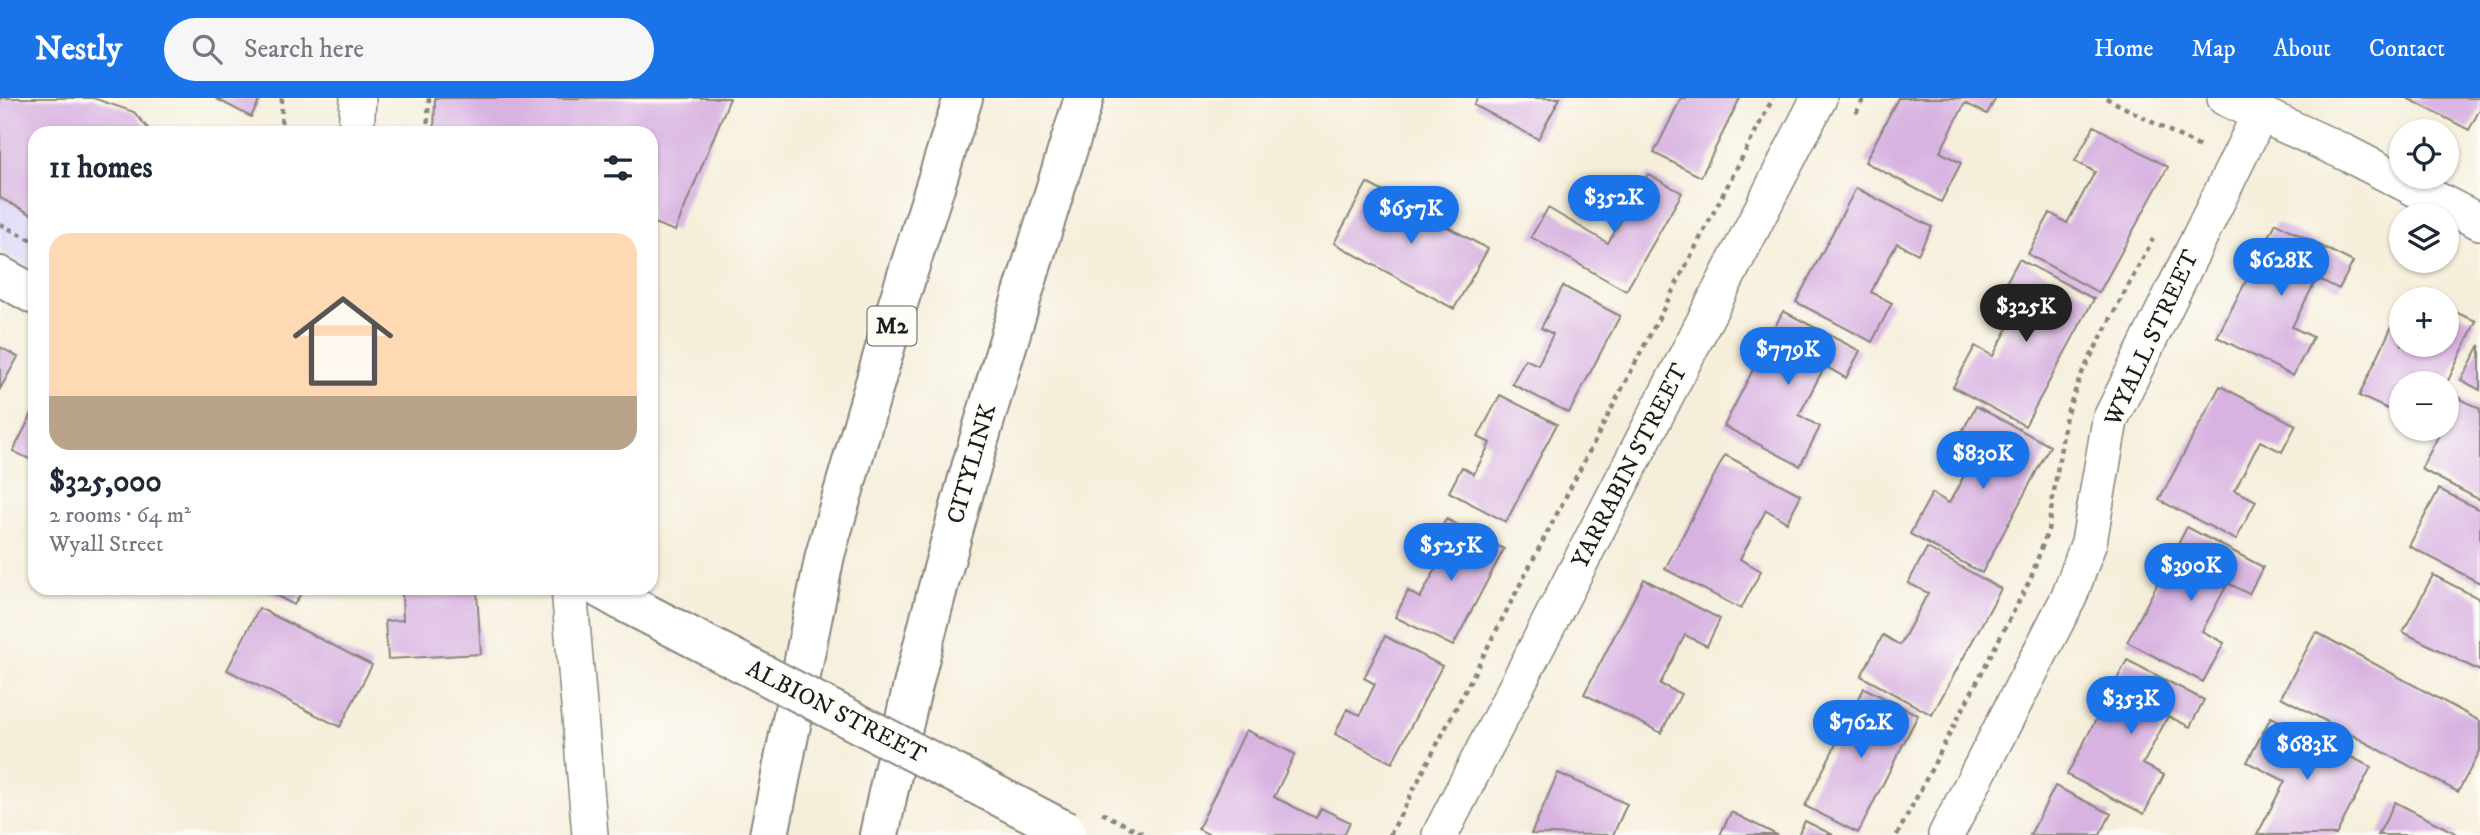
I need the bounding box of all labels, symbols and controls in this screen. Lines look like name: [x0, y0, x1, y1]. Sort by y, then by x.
search box: [164, 18, 654, 81]
text: Nestly: [35, 29, 122, 70]
icon: search: [188, 30, 226, 68]
text: Search here: [244, 33, 364, 66]
text: Home: [2094, 34, 2153, 64]
text: Map: [2191, 34, 2236, 64]
text: About: [2274, 34, 2331, 64]
text: Contact: [2369, 34, 2445, 64]
map controls: [2389, 119, 2459, 441]
button: locate: [2389, 119, 2459, 189]
icon: filters: [599, 149, 637, 187]
text: 11 homes: [49, 150, 153, 187]
pin: $352K: [1565, 176, 1663, 235]
text: $352K: [1584, 183, 1644, 212]
pin: $657K: [1362, 186, 1460, 246]
text: $657K: [1379, 194, 1443, 223]
button: layers: [2389, 203, 2459, 273]
pin: $628K: [2232, 238, 2330, 298]
street label: WYALL STREET: [2098, 245, 2206, 432]
text: $628K: [2249, 246, 2313, 275]
icon: home: [280, 278, 406, 404]
pin: $325K: [1977, 285, 2075, 344]
button: +: [2389, 287, 2459, 357]
text: $325K: [1996, 292, 2056, 321]
road number: M2: [868, 306, 917, 345]
pin: $779K: [1739, 328, 1837, 387]
text: $779K: [1756, 335, 1820, 364]
street label: YARRABIN STREET: [1565, 359, 1695, 573]
button: −: [2389, 371, 2459, 441]
street label: CITYLINK: [941, 401, 1003, 527]
pin: $830K: [1934, 432, 2032, 491]
text: $830K: [1952, 439, 2014, 468]
text: $325,000: [49, 464, 162, 501]
text: 2 rooms · 64 m²: [49, 501, 191, 530]
pin: $525K: [1402, 524, 1500, 583]
text: Wyall Street: [49, 530, 163, 559]
text: $525K: [1420, 531, 1482, 560]
pin: $390K: [2142, 544, 2240, 603]
text: $390K: [2160, 551, 2222, 580]
street label: ALBION STREET: [741, 654, 931, 770]
pin: $353K: [2082, 676, 2180, 736]
text: $353K: [2102, 684, 2160, 713]
pin: $762K: [1812, 700, 1910, 760]
text: $762K: [1829, 708, 1893, 737]
pin: $683K: [2258, 722, 2356, 782]
text: $683K: [2277, 730, 2337, 759]

